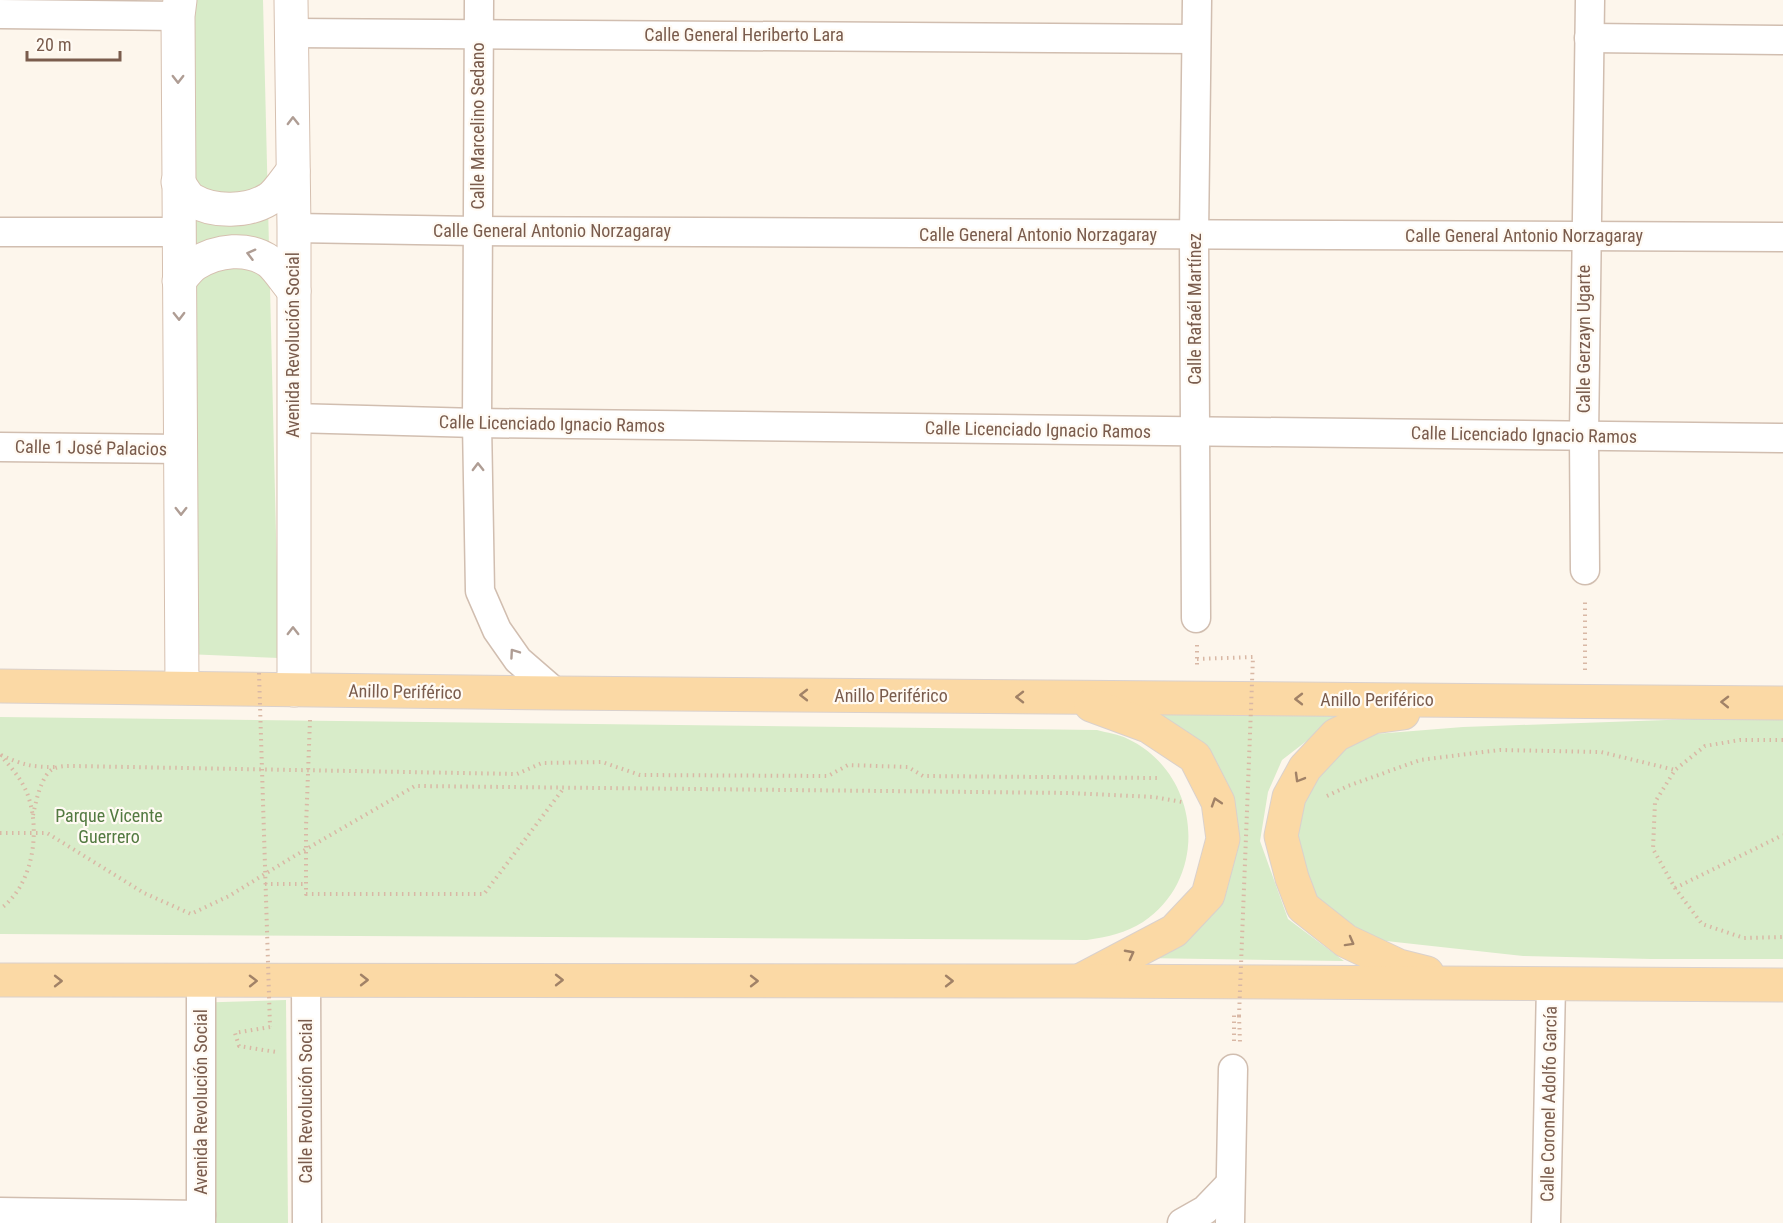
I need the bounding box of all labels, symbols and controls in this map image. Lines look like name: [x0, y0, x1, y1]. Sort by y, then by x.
scale bar: [27, 24, 120, 62]
street label: Calle General Heriberto Lara: [644, 24, 844, 45]
text: 20 m: [36, 34, 71, 55]
street label: Calle Marcelino Sedano: [467, 42, 488, 210]
one-way arrow: [172, 75, 184, 84]
one-way arrow: [287, 117, 299, 126]
street label: Calle General Antonio Norzagaray: [433, 220, 672, 241]
street label: Calle General Antonio Norzagaray: [919, 224, 1158, 245]
street label: Calle General Antonio Norzagaray: [1405, 225, 1644, 246]
street label: Calle Rafaél Martínez: [1184, 233, 1205, 385]
one-way arrow: [246, 249, 256, 262]
street label: Avenida Revolución Social: [282, 252, 303, 438]
street label: Calle Gerzayn Ugarte: [1573, 265, 1594, 413]
one-way arrow: [173, 312, 185, 321]
street label: Calle Licenciado Ignacio Ramos: [439, 411, 665, 436]
street label: Calle Licenciado Ignacio Ramos: [925, 417, 1151, 442]
street label: Calle Licenciado Ignacio Ramos: [1411, 422, 1637, 447]
street label: Calle 1 José Palacios: [15, 436, 167, 459]
one-way arrow: [472, 462, 484, 471]
one-way arrow: [175, 507, 187, 516]
one-way arrow: [287, 627, 299, 636]
one-way arrow: [510, 648, 521, 659]
street label: Anillo Periférico: [348, 680, 462, 703]
street label: Anillo Periférico: [834, 685, 948, 706]
one-way arrow: [799, 689, 808, 701]
street label: Anillo Periférico: [1320, 689, 1434, 710]
one-way arrow: [1015, 691, 1024, 703]
one-way arrow: [1294, 693, 1303, 705]
one-way arrow: [1720, 696, 1729, 708]
one-way arrow: [1295, 772, 1307, 782]
one-way arrow: [1211, 797, 1224, 808]
park label: Parque Vicente Guerrero: [55, 805, 163, 847]
one-way arrow: [1344, 935, 1354, 947]
one-way arrow: [1124, 950, 1135, 961]
one-way arrow: [249, 974, 258, 987]
one-way arrow: [360, 974, 369, 986]
one-way arrow: [555, 974, 564, 986]
one-way arrow: [54, 975, 63, 987]
one-way arrow: [750, 975, 759, 987]
one-way arrow: [945, 975, 954, 987]
street label: Calle Coronel Adolfo García: [1536, 1006, 1561, 1202]
street label: Avenida Revolución Social: [190, 1009, 211, 1195]
street label: Calle Revolución Social: [295, 1019, 316, 1183]

